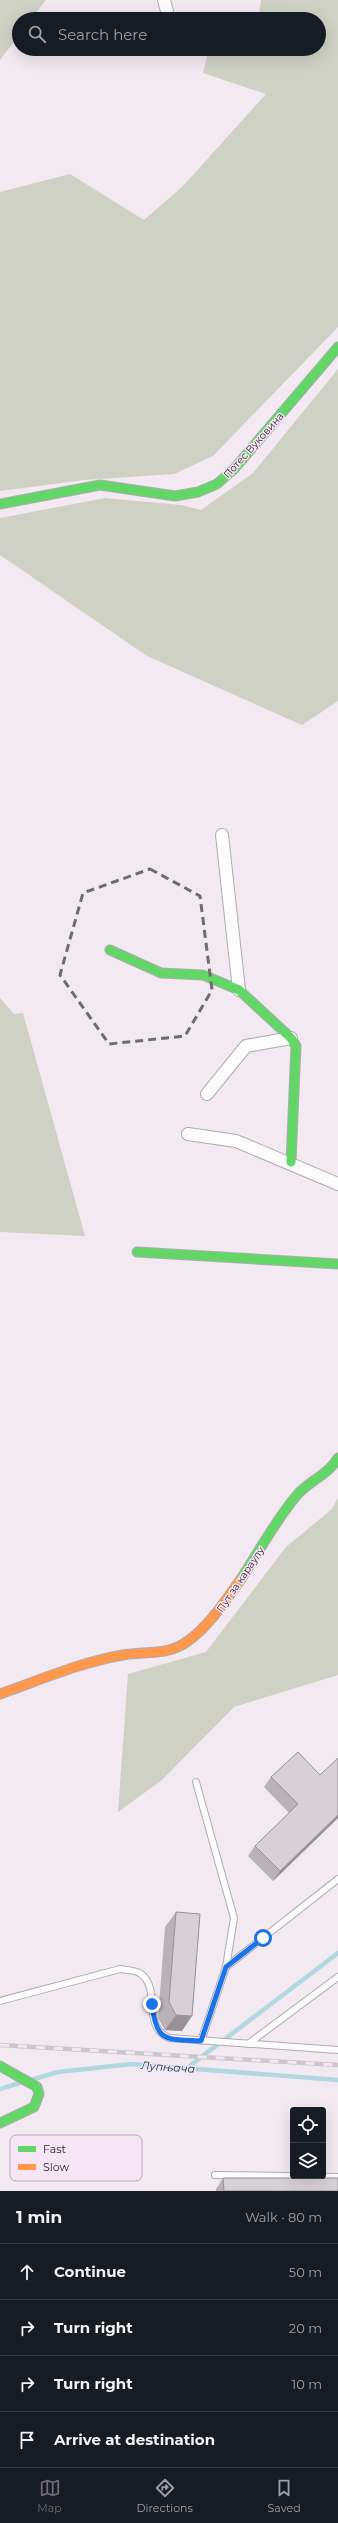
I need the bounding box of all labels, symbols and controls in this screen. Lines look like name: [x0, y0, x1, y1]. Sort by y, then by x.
search box: [12, 12, 326, 56]
icon: search: [26, 23, 48, 45]
text: Search here: [58, 25, 147, 44]
street label: Потес Вуковина: [220, 410, 286, 481]
street label: Пут за караулу: [214, 1544, 267, 1615]
route start: [254, 1929, 272, 1947]
route end: [143, 1995, 161, 2013]
water label: Лупњача: [139, 2058, 196, 2076]
map controls: [290, 2107, 326, 2179]
button: locate: [290, 2107, 326, 2143]
legend: [10, 2135, 142, 2181]
text: Fast: [43, 2142, 67, 2156]
button: layers: [290, 2143, 326, 2179]
text: Slow: [43, 2160, 69, 2174]
text: 1 min: [16, 2207, 62, 2227]
text: Walk · 80 m: [245, 2209, 322, 2225]
icon: ahead: [16, 2261, 38, 2283]
text: Continue: [54, 2262, 126, 2281]
text: 50 m: [289, 2264, 322, 2280]
icon: right: [16, 2317, 38, 2339]
text: Turn right: [54, 2318, 133, 2337]
text: 20 m: [289, 2320, 322, 2336]
icon: right: [16, 2373, 38, 2395]
text: Turn right: [54, 2374, 133, 2393]
text: 10 m: [292, 2376, 322, 2392]
icon: arrive: [16, 2429, 38, 2451]
text: Arrive at destination: [54, 2430, 215, 2449]
tab: Map: [37, 2477, 62, 2515]
tab: Directions: [137, 2477, 193, 2515]
tab: Saved: [268, 2477, 301, 2515]

